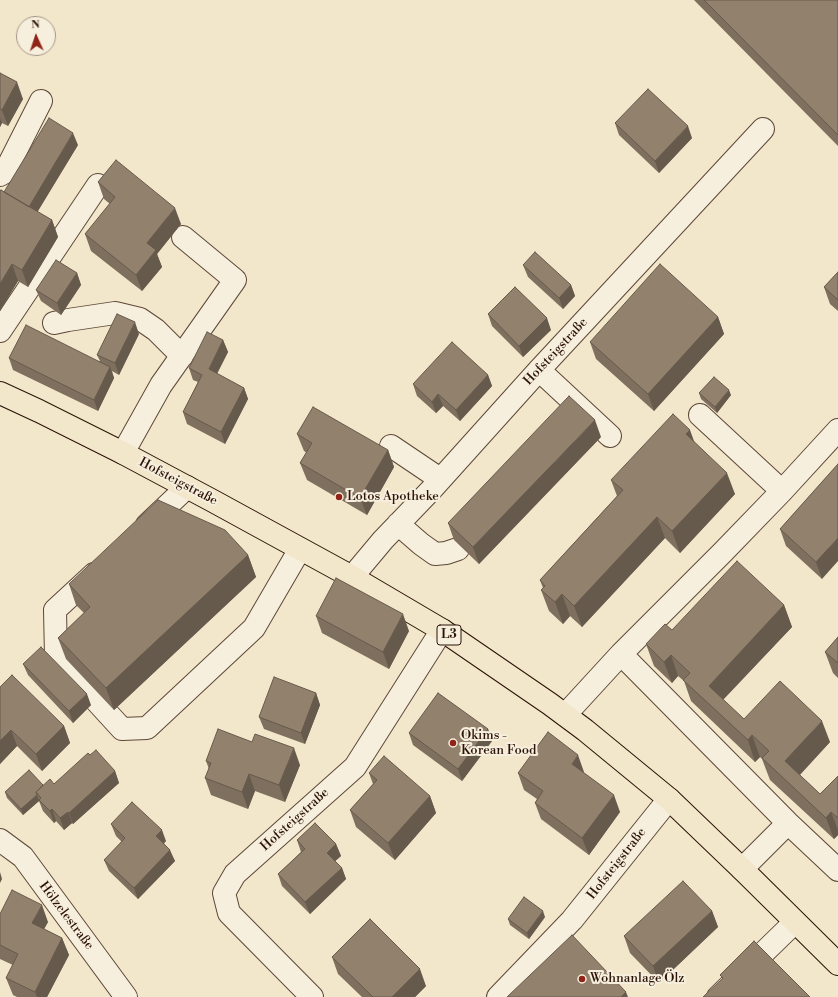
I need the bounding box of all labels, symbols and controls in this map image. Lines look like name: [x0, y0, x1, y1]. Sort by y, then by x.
north arrow: [16, 16, 56, 56]
text: N: [31, 18, 40, 32]
street label: Hofsteigstraße: [521, 315, 591, 389]
street label: Hofsteigstraße: [136, 455, 220, 509]
place label: Lotos Apotheke: [347, 489, 439, 505]
marker: Lotos Apotheke: [334, 492, 344, 502]
road number: L3: [437, 625, 461, 645]
place label: Okims - Korean Food: [461, 728, 536, 759]
marker: Okims - Korean Food: [448, 738, 458, 748]
street label: Hofsteigstraße: [258, 785, 332, 855]
street label: Hofsteigstraße: [584, 825, 650, 903]
street label: Hölzelestraße: [35, 879, 97, 953]
place label: Wohnanlage Ölz: [590, 971, 685, 987]
marker: Wohnanlage Ölz: [577, 974, 587, 984]

